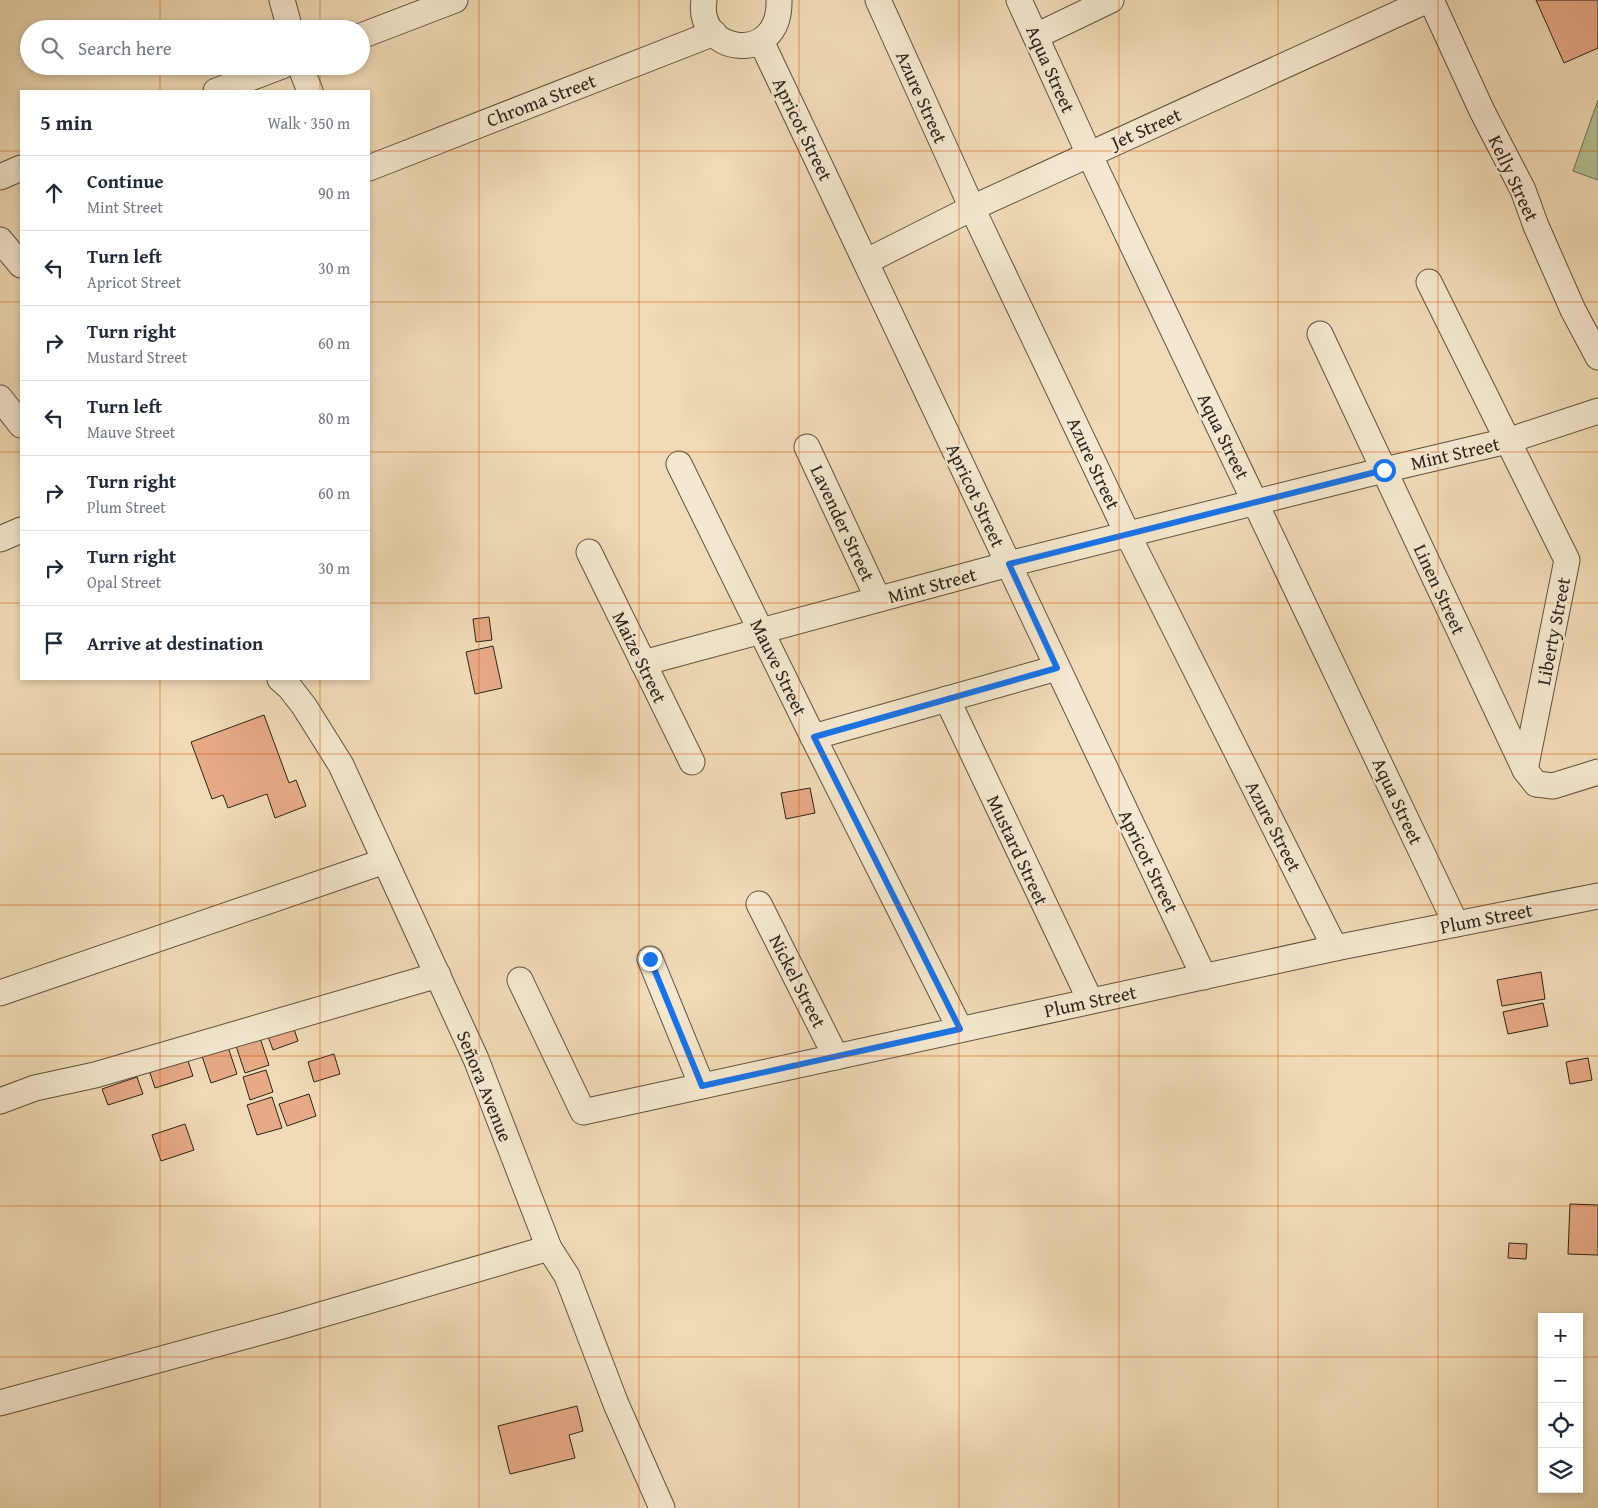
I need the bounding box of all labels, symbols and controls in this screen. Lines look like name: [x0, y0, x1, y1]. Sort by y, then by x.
search box: [20, 20, 370, 75]
street label: Aqua Street: [1019, 21, 1083, 117]
icon: search: [38, 34, 66, 62]
text: Search here: [78, 34, 172, 62]
street label: Azure Street: [889, 46, 955, 148]
street label: Chroma Street: [482, 66, 600, 134]
street label: Apricot Street: [766, 73, 840, 186]
street label: Jet Street: [1105, 100, 1186, 157]
text: 5 min: [40, 107, 92, 138]
text: Walk · 350 m: [267, 111, 350, 135]
street label: Kelly Street: [1482, 130, 1546, 226]
text: Continue: [87, 167, 164, 195]
icon: ahead: [40, 179, 68, 207]
text: 90 m: [318, 181, 350, 205]
text: Mint Street: [87, 195, 163, 219]
text: Turn left: [87, 242, 162, 270]
icon: left: [40, 254, 68, 282]
text: 30 m: [318, 256, 350, 280]
text: Apricot Street: [87, 270, 181, 294]
text: Turn right: [87, 317, 176, 345]
icon: right: [40, 329, 68, 357]
text: 60 m: [318, 331, 350, 355]
text: Mustard Street: [87, 345, 187, 369]
street label: Aqua Street: [1191, 388, 1257, 484]
text: Turn left: [87, 392, 162, 420]
icon: left: [40, 404, 68, 432]
text: 80 m: [318, 406, 350, 430]
street label: Azure Street: [1060, 412, 1128, 514]
text: Mauve Street: [87, 420, 175, 444]
street label: Mint Street: [1408, 429, 1503, 477]
street label: Apricot Street: [940, 438, 1012, 552]
route start: [1373, 459, 1396, 482]
street label: Lavender Street: [804, 460, 882, 586]
text: Turn right: [87, 467, 176, 495]
icon: right: [40, 479, 68, 507]
text: 60 m: [318, 481, 350, 505]
text: Plum Street: [87, 495, 166, 519]
street label: Linen Street: [1407, 539, 1473, 639]
text: Turn right: [87, 542, 176, 570]
icon: right: [40, 554, 68, 582]
text: 30 m: [318, 556, 350, 580]
street label: Mint Street: [885, 560, 980, 610]
text: Opal Street: [87, 570, 161, 594]
street label: Liberty Street: [1529, 574, 1577, 687]
street label: Maize Street: [606, 606, 674, 708]
street label: Mauve Street: [743, 614, 815, 721]
icon: arrive: [40, 629, 68, 657]
text: Arrive at destination: [87, 629, 263, 657]
street label: Aqua Street: [1366, 753, 1430, 849]
street label: Azure Street: [1239, 776, 1309, 877]
street label: Mustard Street: [980, 790, 1056, 910]
street label: Apricot Street: [1112, 805, 1186, 918]
street label: Plum Street: [1437, 895, 1535, 941]
street label: Nickel Street: [762, 929, 834, 1033]
route end: [639, 948, 662, 971]
street label: Plum Street: [1041, 978, 1139, 1024]
street label: Señora Avenue: [450, 1026, 520, 1146]
map controls: [1538, 1313, 1583, 1493]
button: +: [1538, 1313, 1583, 1358]
button: −: [1538, 1358, 1583, 1403]
button: locate: [1538, 1403, 1583, 1448]
button: layers: [1538, 1448, 1583, 1493]

